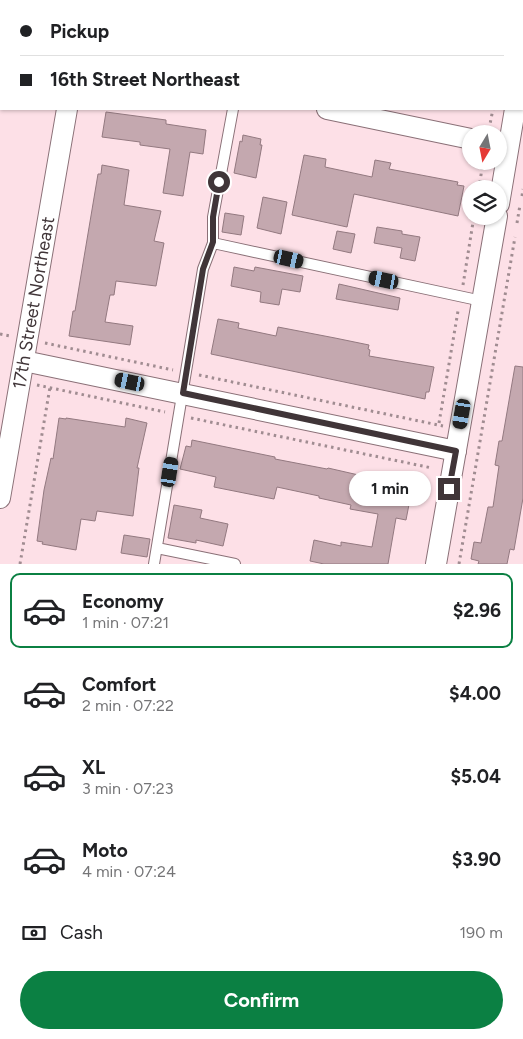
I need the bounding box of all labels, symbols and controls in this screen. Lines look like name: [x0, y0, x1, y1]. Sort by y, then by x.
text: Pickup: [50, 20, 109, 43]
text: 16th Street Northeast: [50, 68, 240, 91]
north arrow: [462, 125, 508, 170]
map controls: [462, 125, 507, 225]
route start: [208, 171, 230, 193]
button: layers: [462, 180, 507, 225]
street label: 17th Street Northeast: [8, 215, 59, 391]
car: [272, 248, 305, 270]
car: [367, 270, 400, 290]
car: [113, 372, 146, 392]
car: [452, 398, 471, 430]
car: [160, 456, 179, 488]
callout: 1 min: [349, 472, 432, 506]
route end: [438, 478, 460, 500]
text: 1 min: [371, 479, 409, 498]
icon: car: [22, 588, 67, 633]
text: Economy: [82, 590, 164, 613]
text: $2.96: [453, 599, 501, 622]
text: 1 min · 07:21: [82, 613, 169, 632]
icon: car: [22, 671, 67, 716]
text: Comfort: [82, 673, 157, 696]
text: $4.00: [449, 682, 501, 705]
text: 2 min · 07:22: [82, 696, 174, 715]
icon: car: [22, 754, 67, 799]
text: XL: [82, 756, 105, 779]
text: $5.04: [450, 765, 501, 788]
text: 3 min · 07:23: [82, 779, 173, 798]
icon: car: [22, 837, 67, 882]
text: Moto: [82, 839, 128, 862]
text: $3.90: [452, 848, 501, 871]
text: 4 min · 07:24: [82, 862, 176, 881]
icon: cash: [20, 919, 48, 947]
text: Cash: [60, 921, 103, 944]
text: 190 m: [460, 923, 503, 942]
button: Confirm: [20, 971, 503, 1029]

